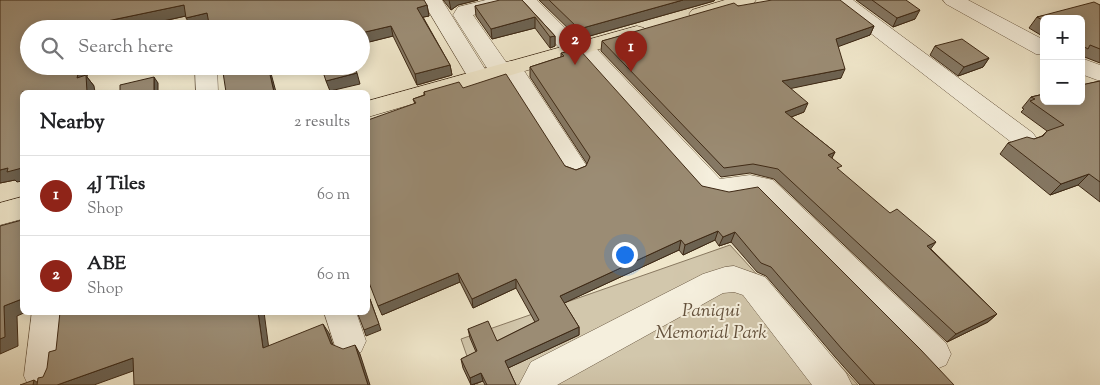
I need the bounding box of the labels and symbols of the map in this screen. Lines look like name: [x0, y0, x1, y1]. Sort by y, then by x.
pin: 2: [559, 24, 591, 65]
pin: 1: [615, 31, 647, 72]
your location: [612, 242, 638, 268]
park label: Paniqui Memorial Park: [655, 298, 767, 347]

